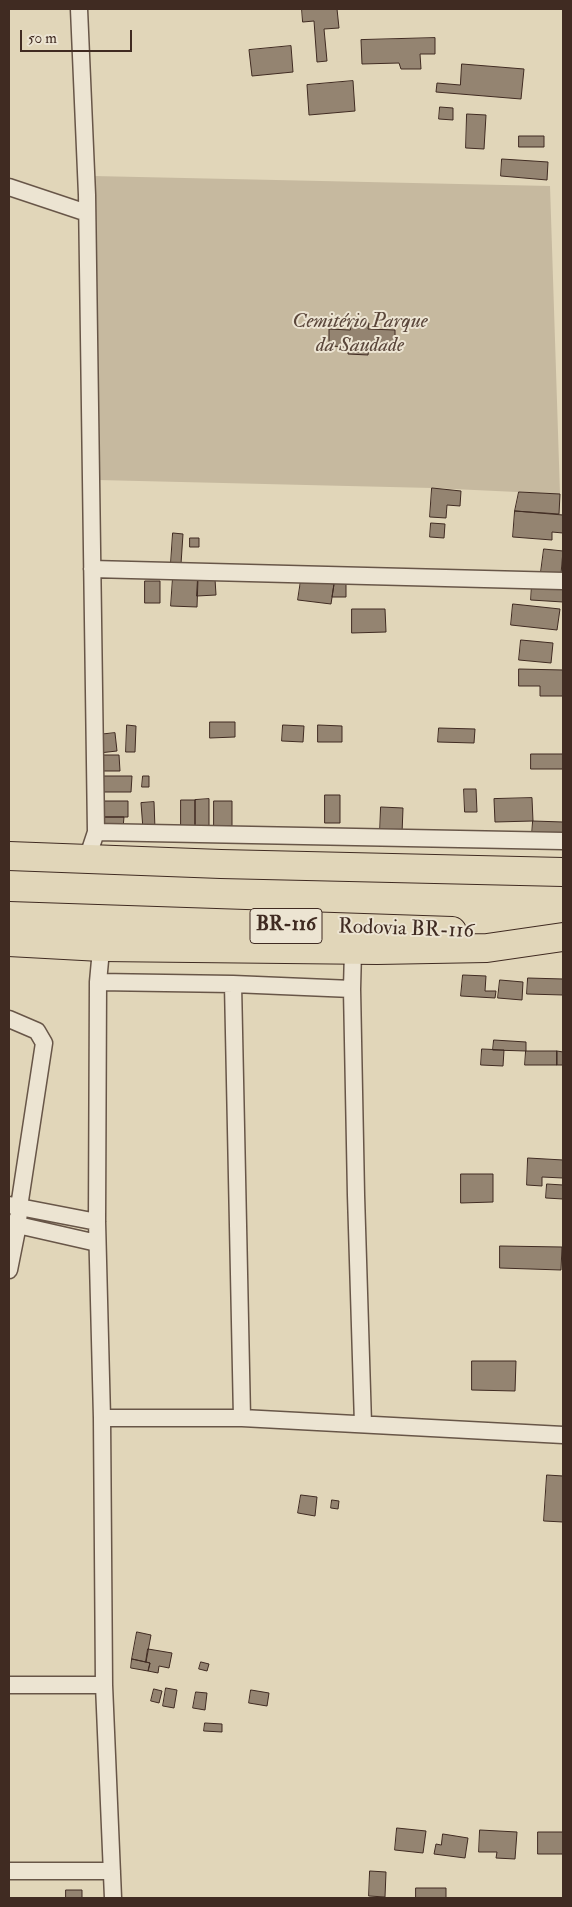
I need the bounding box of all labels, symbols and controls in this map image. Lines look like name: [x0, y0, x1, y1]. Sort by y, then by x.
scale bar: [22, 20, 135, 52]
text: 50 m: [28, 29, 57, 48]
park label: Cemitério Parque da Saudade: [292, 309, 428, 359]
road number: BR-116: [250, 908, 322, 944]
street label: Rodovia BR-116: [338, 915, 474, 945]

